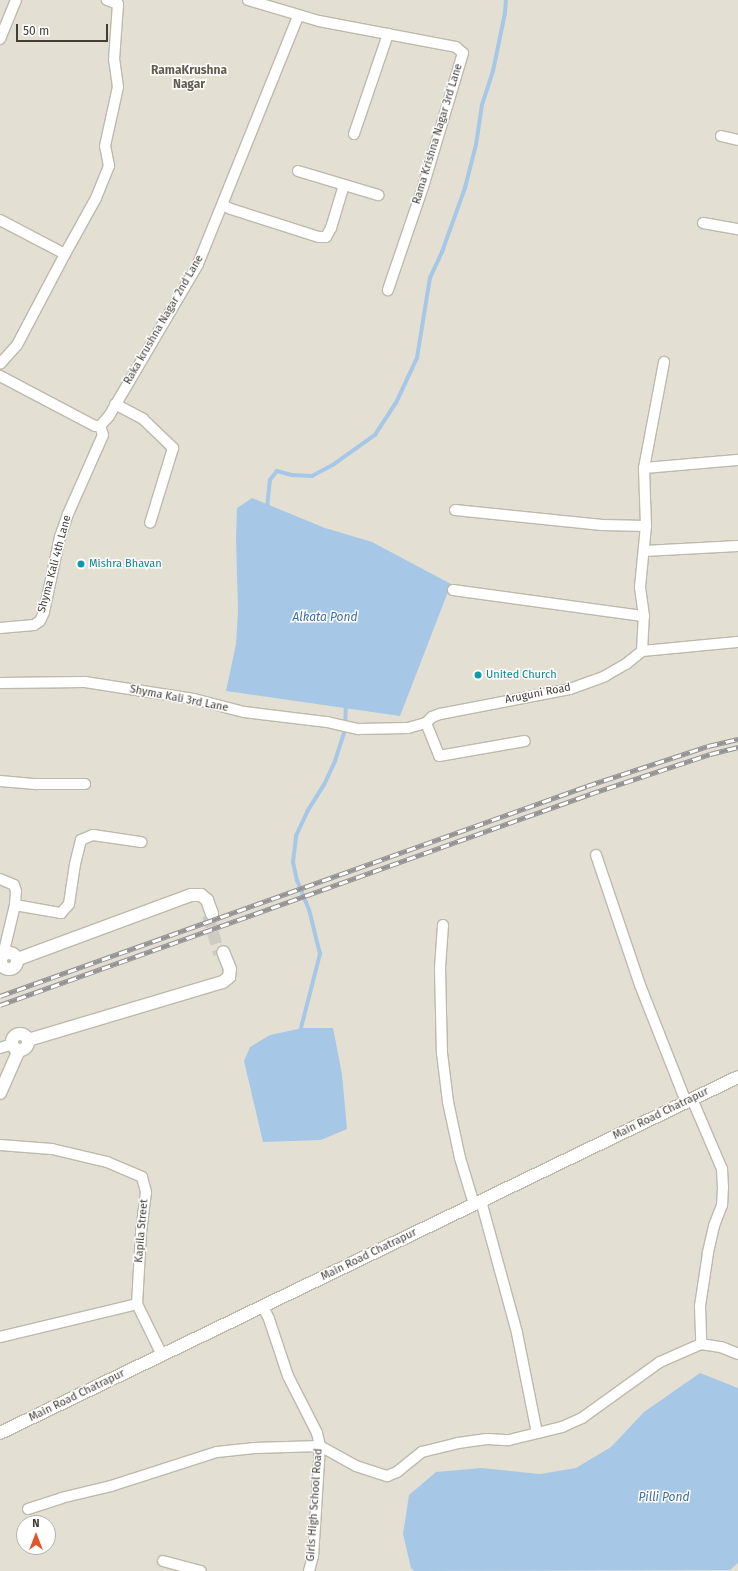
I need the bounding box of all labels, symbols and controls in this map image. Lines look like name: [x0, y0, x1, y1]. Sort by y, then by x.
scale bar: [18, 16, 110, 42]
text: 50 m: [23, 24, 49, 38]
street label: Rama Krishna Nagar 3rd Lane: [410, 62, 466, 206]
district label: RamaKrushna Nagar: [151, 64, 227, 92]
street label: Raka krushna Nagar 2nd Lane: [121, 253, 207, 387]
street label: Shyma Kali 4th Lane: [36, 514, 74, 614]
place label: Mishra Bhavan: [89, 557, 162, 571]
marker: Mishra Bhavan: [76, 559, 86, 569]
water label: Alkata Pond: [292, 611, 358, 625]
place label: United Church: [486, 668, 557, 682]
marker: United Church: [473, 670, 483, 680]
street label: Aruguni Road: [504, 681, 572, 707]
street label: Shyma Kali 3rd Lane: [129, 683, 229, 715]
street label: Main Road Chatrapur: [611, 1085, 711, 1143]
street label: Kapila Street: [133, 1199, 151, 1263]
street label: Main Road Chatrapur: [319, 1226, 419, 1284]
street label: Main Road Chatrapur: [27, 1367, 127, 1425]
street label: Girls High School Road: [304, 1448, 326, 1562]
water label: Pilli Pond: [638, 1491, 690, 1505]
north arrow: [16, 1515, 56, 1555]
text: N: [32, 1517, 40, 1530]

